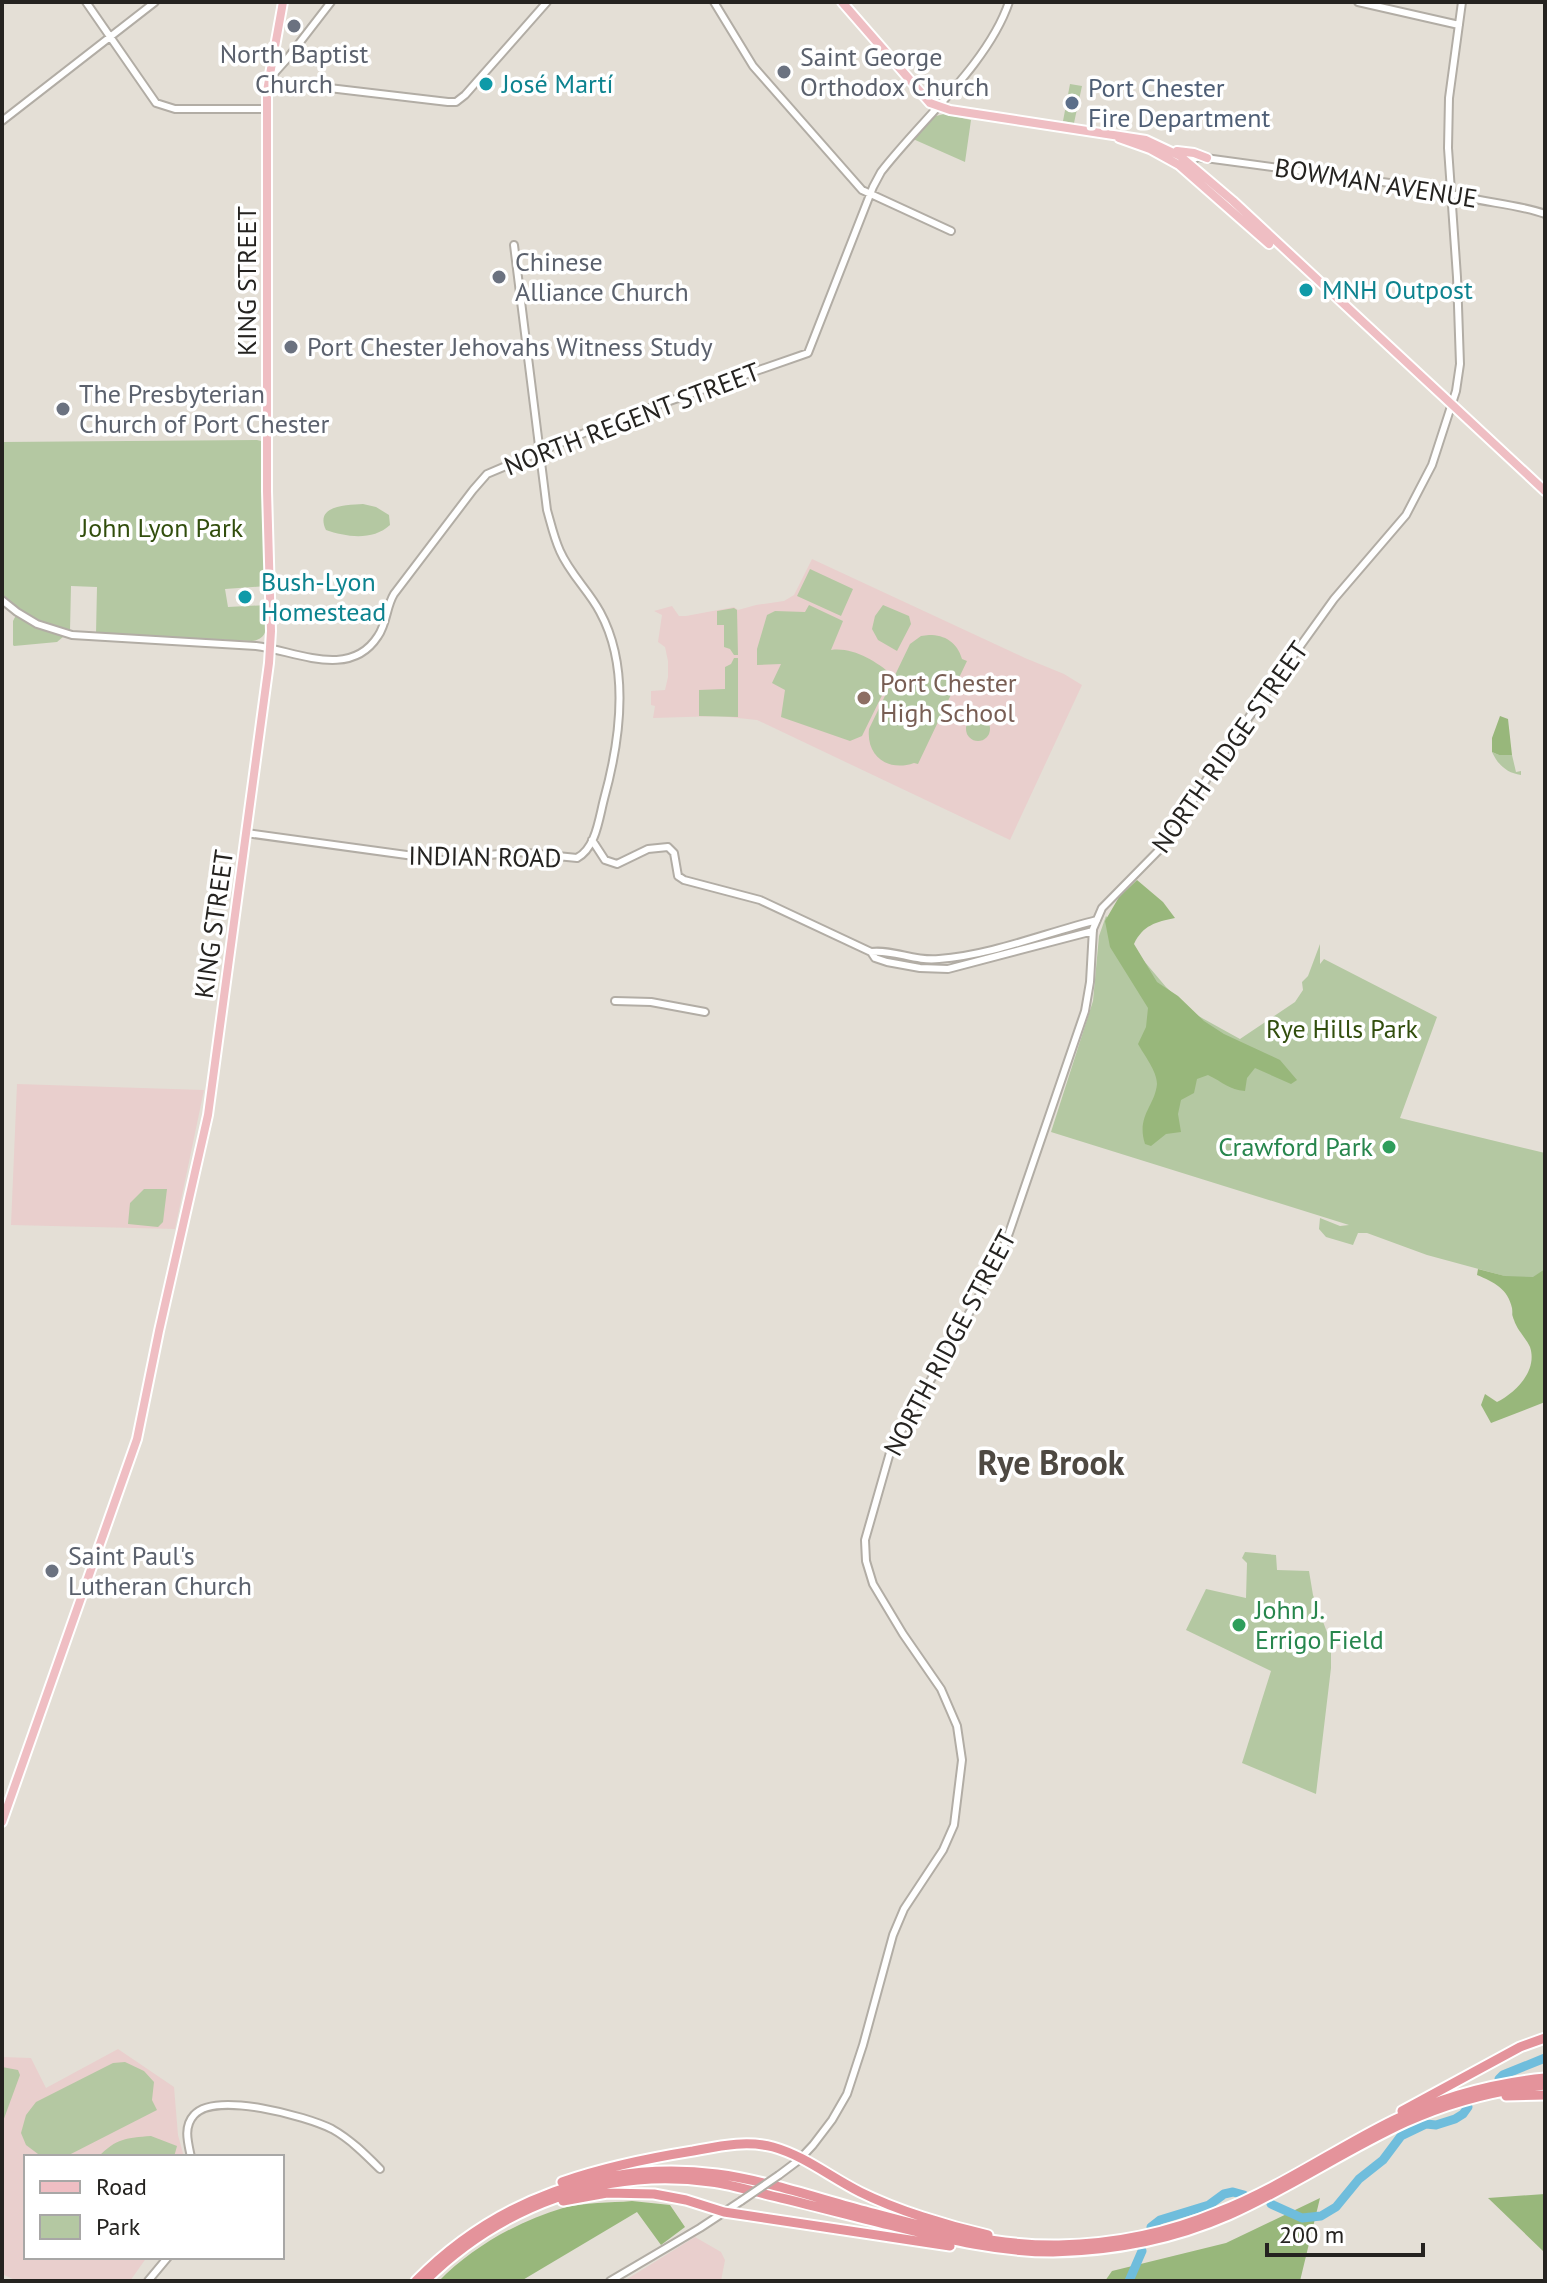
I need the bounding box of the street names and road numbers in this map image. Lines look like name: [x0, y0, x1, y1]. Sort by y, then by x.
street label: BOWMAN AVENUE: [1273, 150, 1480, 215]
street label: KING STREET: [230, 206, 263, 356]
street label: NORTH REGENT STREET: [499, 355, 764, 483]
street label: NORTH RIDGE STREET: [1144, 635, 1315, 859]
street label: INDIAN ROAD: [408, 839, 562, 874]
street label: KING STREET: [187, 847, 240, 1000]
street label: NORTH RIDGE STREET: [876, 1224, 1023, 1461]

